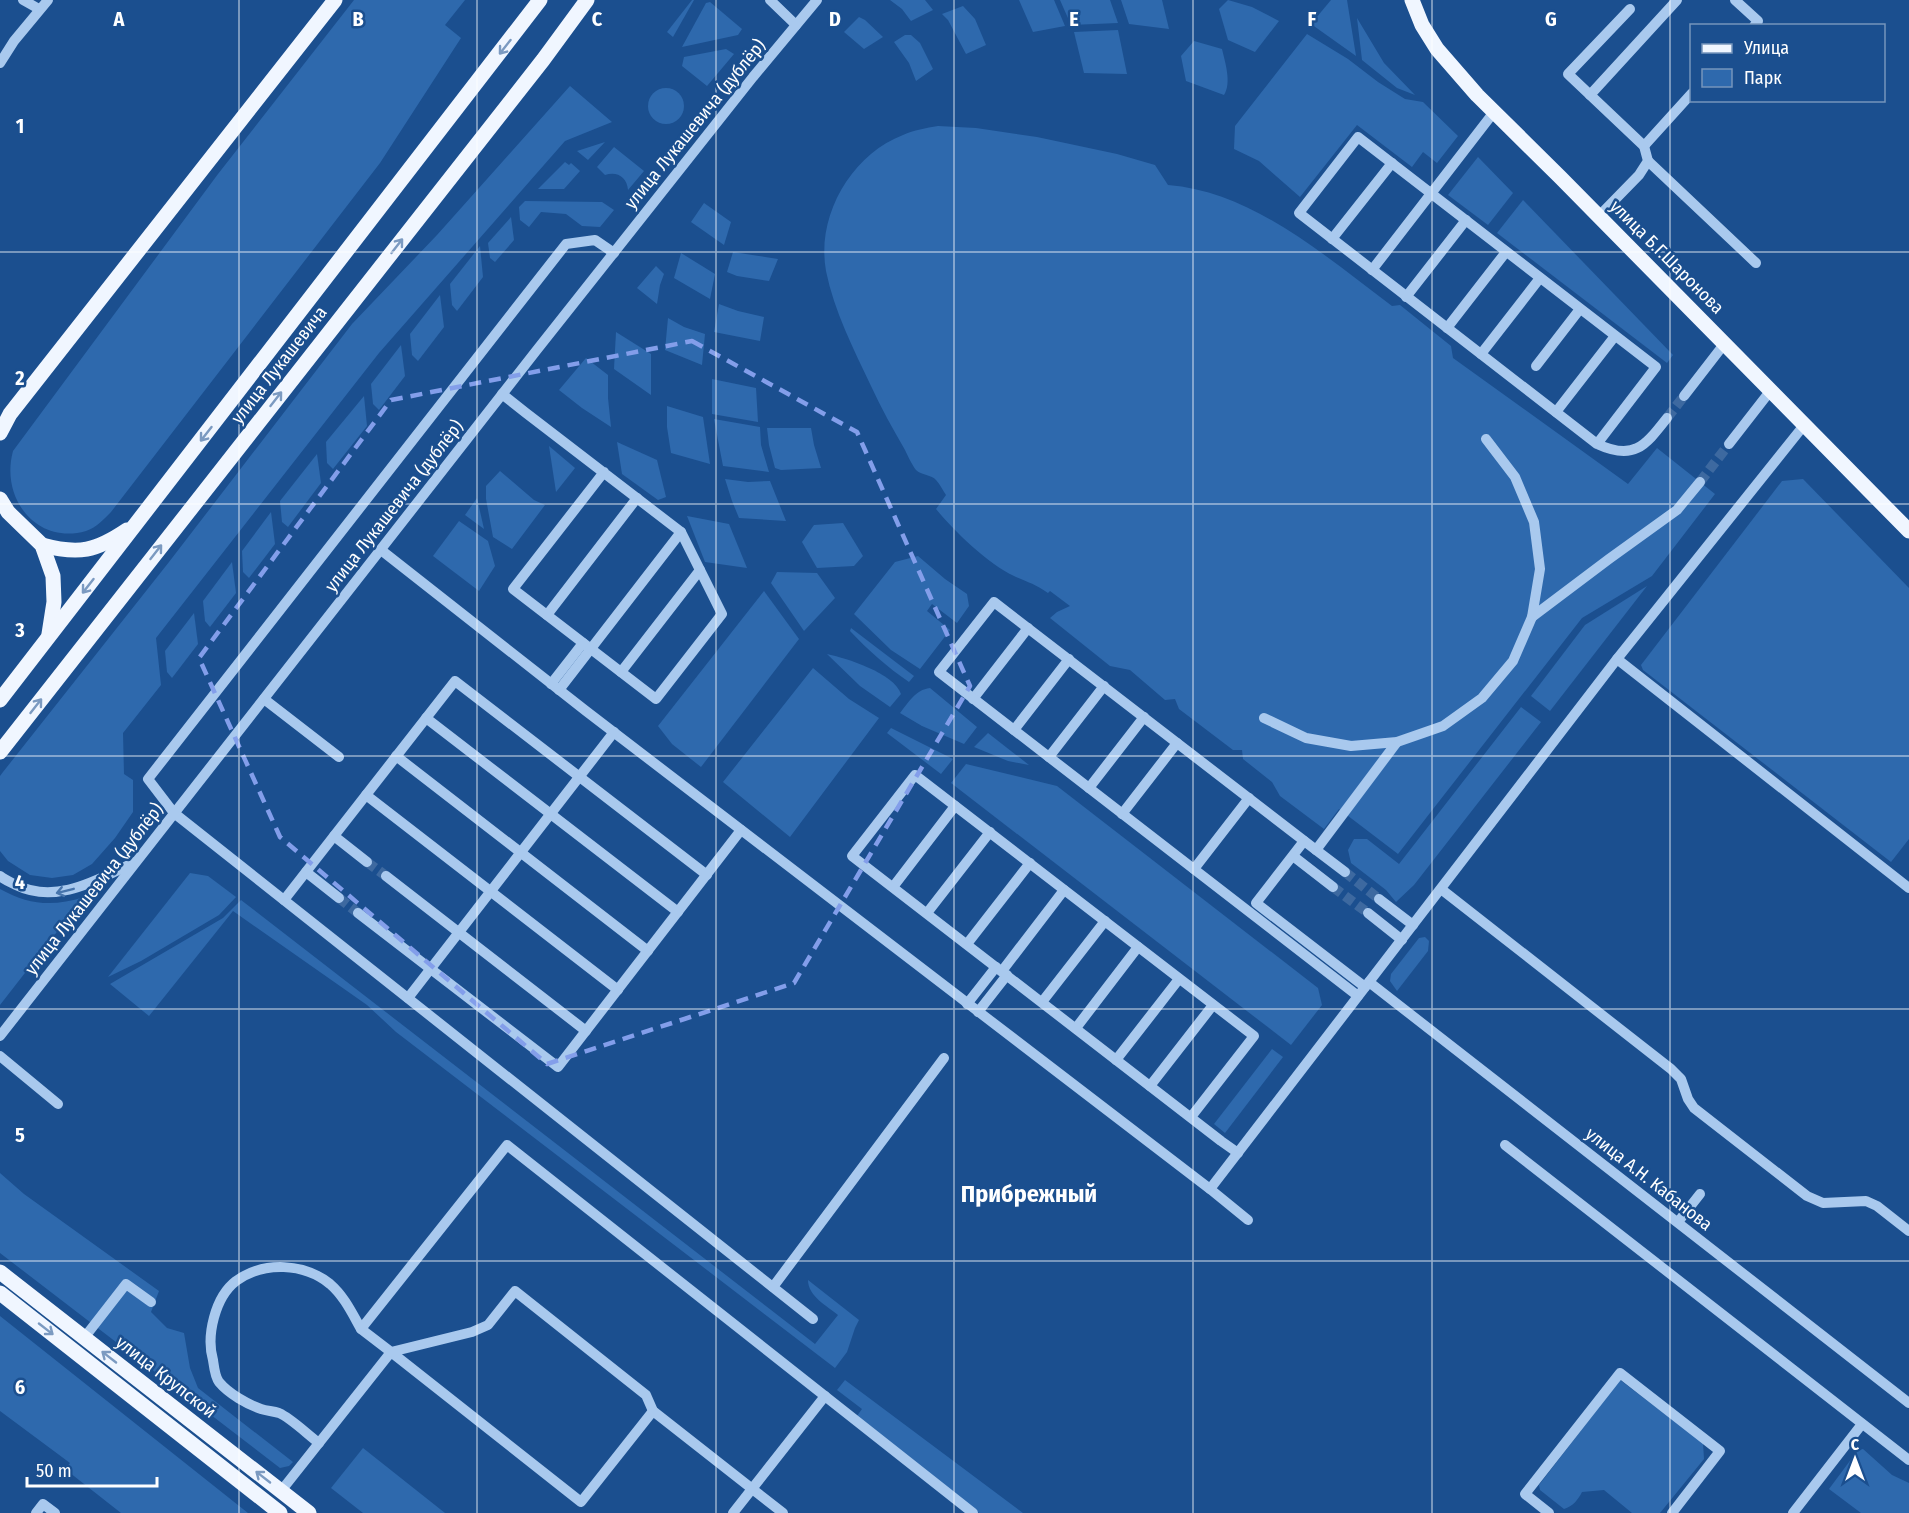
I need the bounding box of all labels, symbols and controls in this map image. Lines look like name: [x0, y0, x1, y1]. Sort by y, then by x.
text: A: [113, 7, 126, 31]
text: B: [352, 7, 364, 31]
text: C: [592, 7, 603, 31]
text: D: [829, 7, 841, 31]
text: E: [1069, 7, 1079, 31]
text: F: [1308, 7, 1317, 31]
text: G: [1545, 7, 1557, 31]
legend: [1690, 24, 1885, 102]
street label: улица Лукашевича (дублёр): [620, 35, 770, 213]
text: Улица: [1743, 37, 1789, 59]
one-way arrow: [498, 39, 511, 55]
text: Парк: [1744, 67, 1782, 89]
text: 1: [16, 114, 24, 138]
street label: улица Б.Г.Шаронова: [1605, 195, 1729, 319]
one-way arrow: [391, 238, 404, 254]
street label: улица Лукашевича: [226, 302, 332, 428]
text: 2: [14, 366, 25, 390]
one-way arrow: [270, 391, 283, 407]
street label: улица Лукашевича (дублёр): [320, 416, 468, 596]
one-way arrow: [199, 425, 212, 441]
one-way arrow: [149, 545, 162, 561]
one-way arrow: [82, 578, 95, 594]
text: 3: [14, 618, 25, 642]
one-way arrow: [29, 698, 42, 714]
street label: улица Лукашевича (дублёр): [20, 799, 168, 979]
text: 4: [15, 870, 25, 894]
one-way arrow: [56, 885, 75, 897]
text: 5: [15, 1123, 25, 1147]
street label: улица А.Н. Кабанова: [1581, 1123, 1717, 1235]
district label: Прибрежный: [961, 1180, 1097, 1208]
one-way arrow: [38, 1323, 54, 1336]
street label: улица Крупской: [112, 1331, 220, 1423]
one-way arrow: [101, 1351, 117, 1364]
text: 6: [15, 1375, 25, 1399]
north arrow: [1825, 1429, 1885, 1489]
text: С: [1851, 1435, 1860, 1454]
scale bar: [27, 1450, 158, 1488]
text: 50 m: [36, 1460, 72, 1482]
one-way arrow: [255, 1471, 271, 1483]

